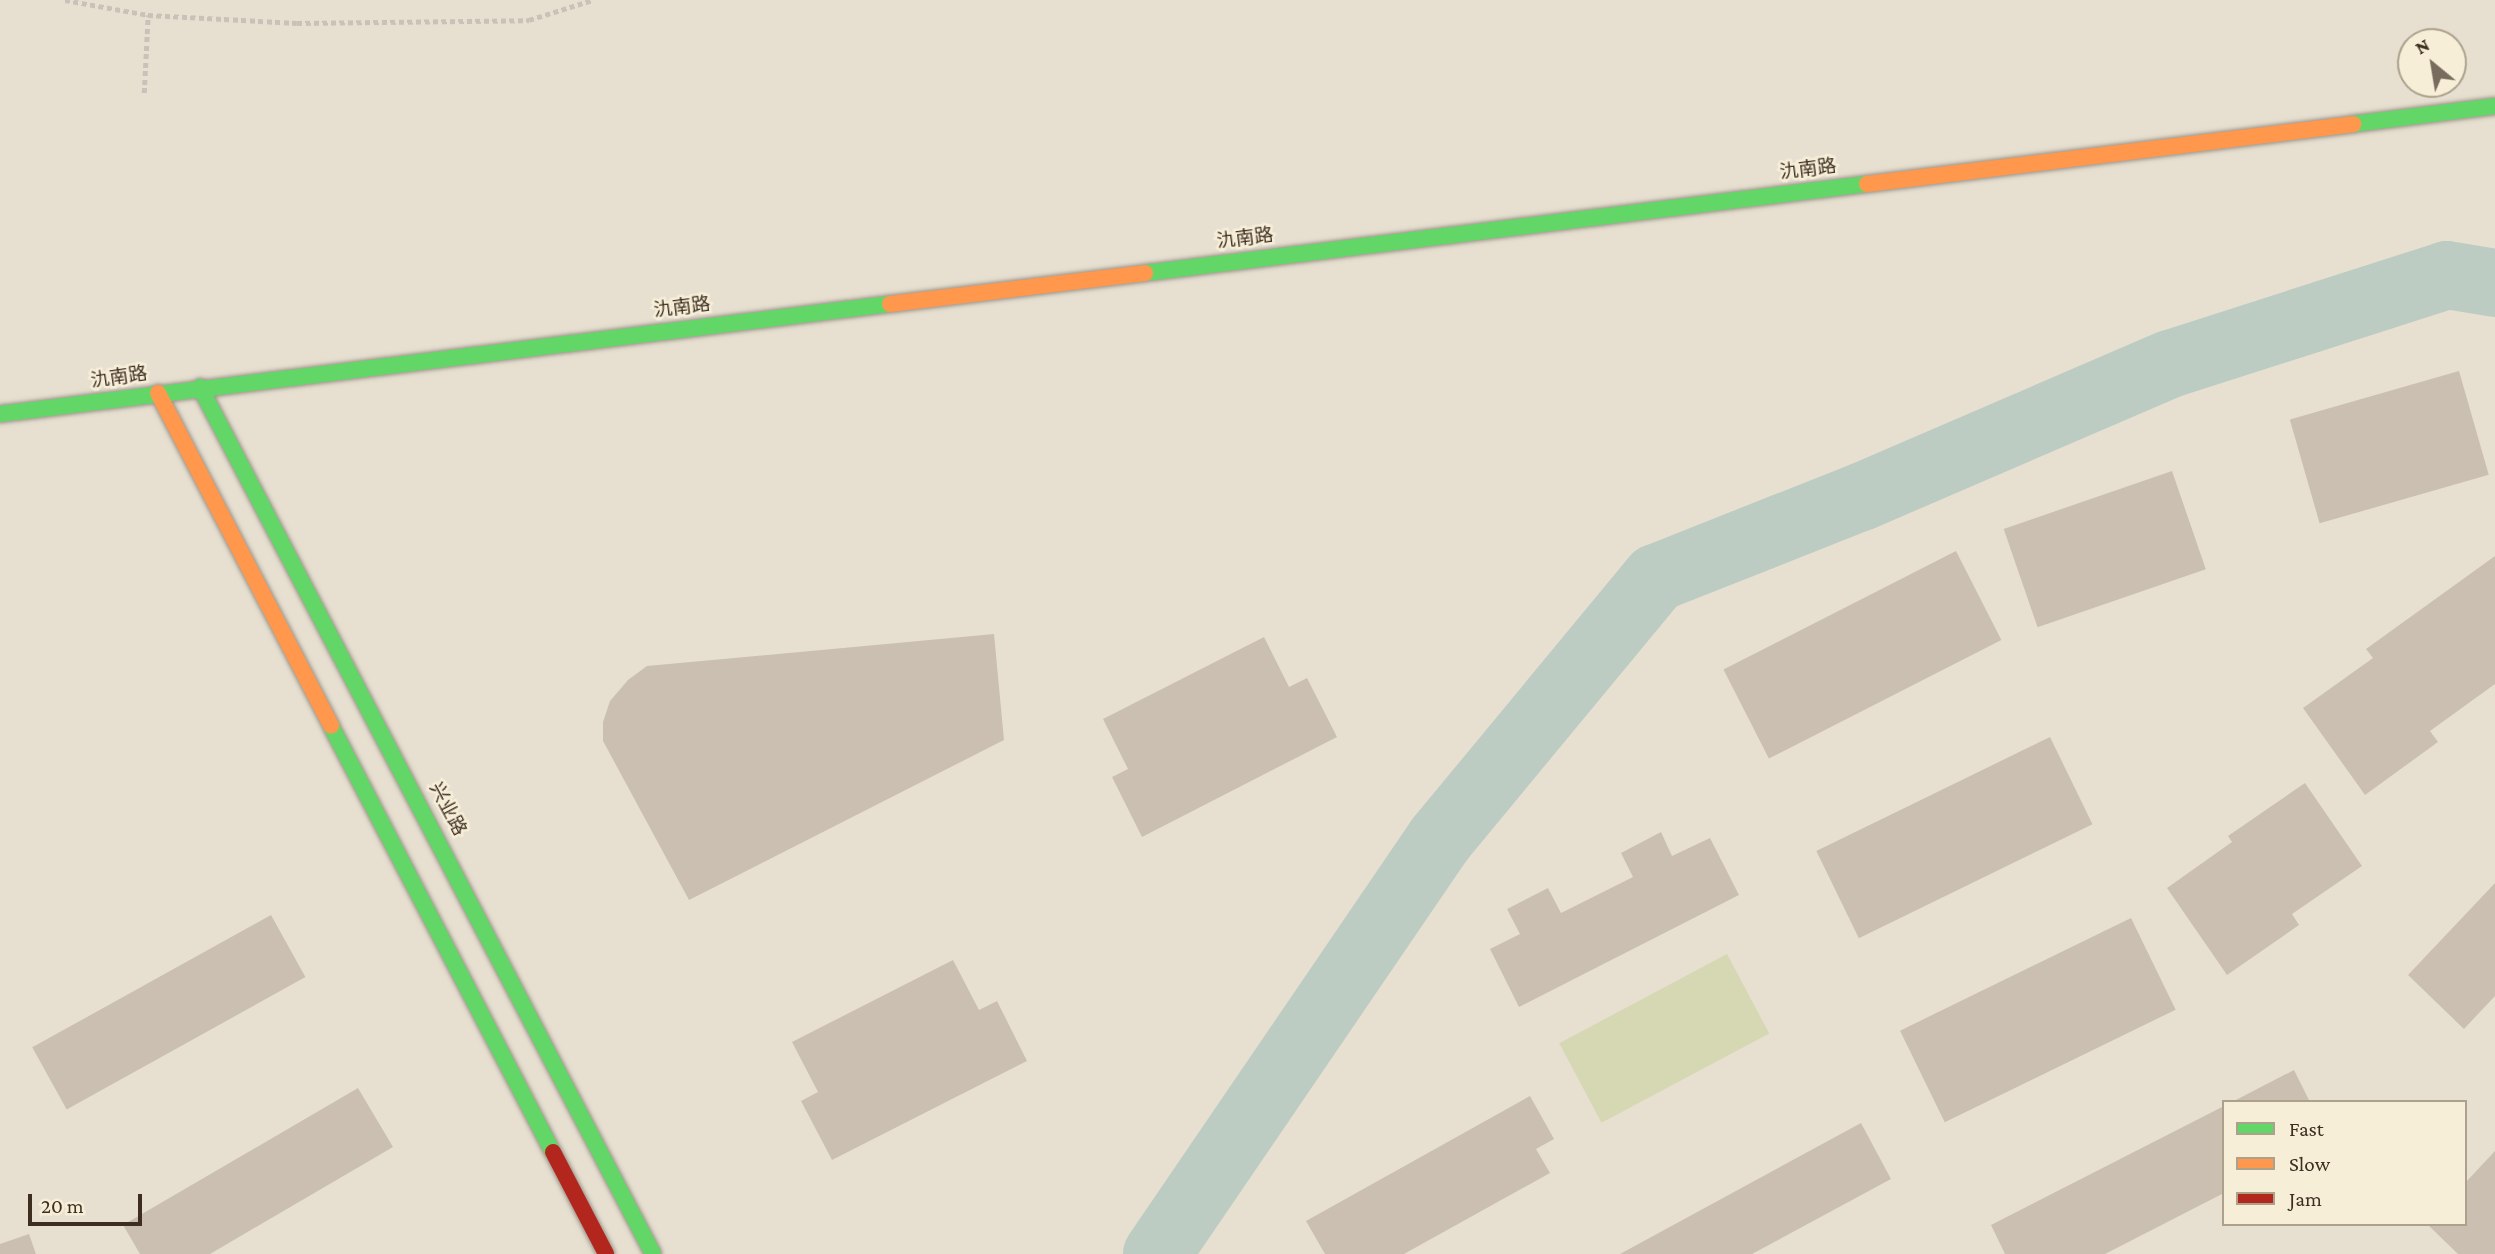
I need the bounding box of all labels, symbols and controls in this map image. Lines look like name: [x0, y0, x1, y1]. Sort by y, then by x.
north arrow: [2397, 28, 2467, 98]
text: N: [2411, 34, 2433, 58]
street label: 氿南路: [1778, 154, 1838, 184]
street label: 氿南路: [1215, 223, 1275, 253]
street label: 氿南路: [652, 292, 712, 322]
street label: 氿南路: [89, 362, 149, 392]
street label: 兴业路: [425, 778, 471, 840]
legend: [2222, 1100, 2467, 1226]
text: Fast: [2289, 1117, 2324, 1141]
text: Slow: [2289, 1152, 2330, 1176]
scale bar: [32, 1180, 145, 1224]
text: Jam: [2289, 1187, 2322, 1211]
text: 20 m: [41, 1194, 84, 1218]

